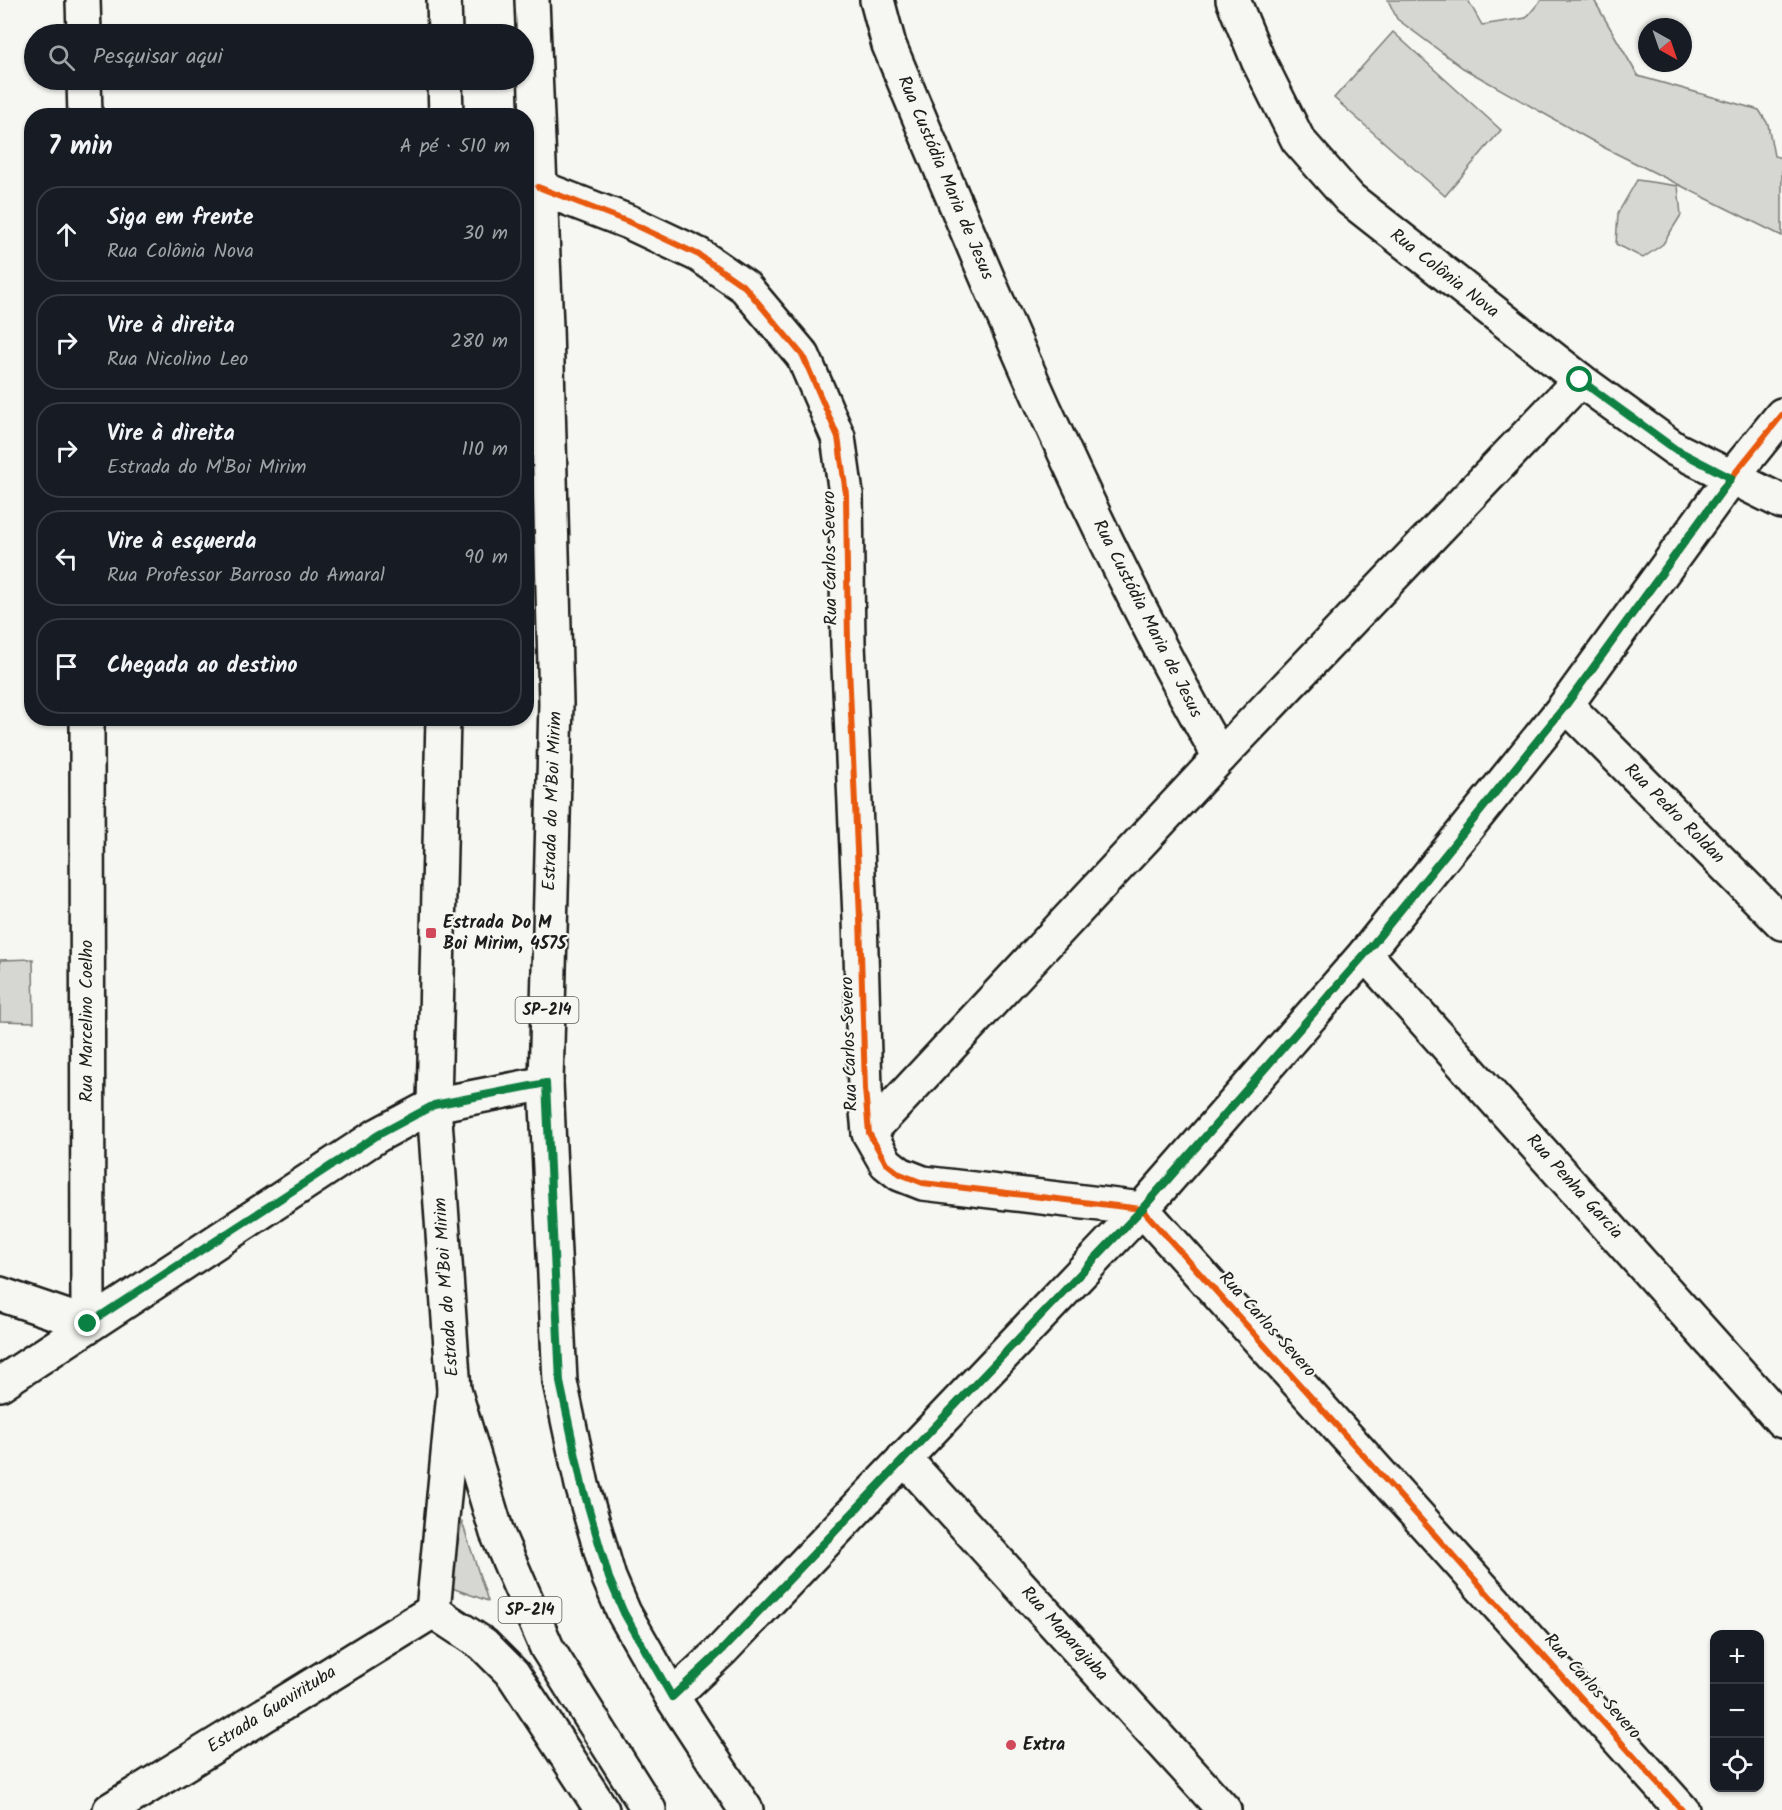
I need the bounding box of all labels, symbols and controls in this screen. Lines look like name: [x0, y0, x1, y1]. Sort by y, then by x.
north arrow: [1638, 18, 1692, 72]
search box: [24, 24, 534, 90]
text: Pesquisar aqui: [93, 40, 223, 75]
icon: search: [45, 41, 78, 74]
street label: Rua Custódia Maria de Jesus: [889, 71, 1001, 285]
text: 7 min: [48, 126, 113, 168]
text: A pé · 510 m: [400, 131, 510, 163]
text: Siga em frente: [107, 201, 253, 236]
icon: ahead: [50, 218, 83, 251]
text: 30 m: [463, 218, 508, 250]
street label: Rua Colônia Nova: [1383, 222, 1505, 326]
text: Rua Colônia Nova: [107, 236, 254, 268]
text: Vire à direita: [107, 309, 235, 344]
icon: right: [50, 326, 83, 359]
text: 280 m: [450, 326, 508, 358]
text: Rua Nicolino Leo: [107, 344, 248, 376]
route start: [1566, 366, 1592, 392]
text: Vire à direita: [107, 417, 235, 452]
icon: right: [50, 434, 83, 467]
text: 110 m: [462, 434, 508, 466]
text: Estrada do M'Boi Mirim: [107, 452, 307, 484]
street label: Rua Carlos Severo: [815, 490, 847, 626]
street label: Rua Custódia Maria de Jesus: [1084, 515, 1210, 724]
text: Vire à esquerda: [107, 525, 256, 560]
icon: left: [50, 542, 83, 575]
text: 90 m: [464, 542, 508, 574]
text: Rua Professor Barroso do Amaral: [107, 560, 385, 592]
text: Chegada ao destino: [107, 649, 298, 684]
icon: arrive: [50, 650, 83, 683]
street label: Estrada do M'Boi Mirim: [535, 711, 571, 891]
street label: Rua Pedro Roldan: [1617, 757, 1731, 871]
place label: Estrada Do M Boi Mirim, 4575: [443, 909, 568, 959]
marker: Estrada Do M Boi Mirim, 4575: [424, 926, 438, 940]
street label: Rua Marcelino Coelho: [73, 940, 102, 1102]
street label: Rua Carlos Severo: [833, 976, 867, 1112]
road number: SP-214: [516, 997, 578, 1023]
street label: Rua Penha Garcia: [1518, 1128, 1630, 1246]
street label: Estrada do M'Boi Mirim: [426, 1196, 468, 1378]
street label: Rua Carlos Severo: [1211, 1265, 1323, 1385]
route end: [74, 1310, 100, 1336]
street label: Rua Maparajuba: [1013, 1580, 1115, 1688]
road number: SP-214: [498, 1597, 562, 1623]
street label: Rua Carlos Severo: [1536, 1627, 1648, 1747]
map controls: [1710, 1630, 1764, 1792]
button: +: [1710, 1630, 1764, 1684]
street label: Estrada Guavirituba: [202, 1659, 342, 1761]
button: −: [1710, 1684, 1764, 1738]
place label: Extra: [1023, 1731, 1065, 1760]
marker: Extra: [1004, 1738, 1018, 1752]
button: locate: [1710, 1738, 1764, 1792]

